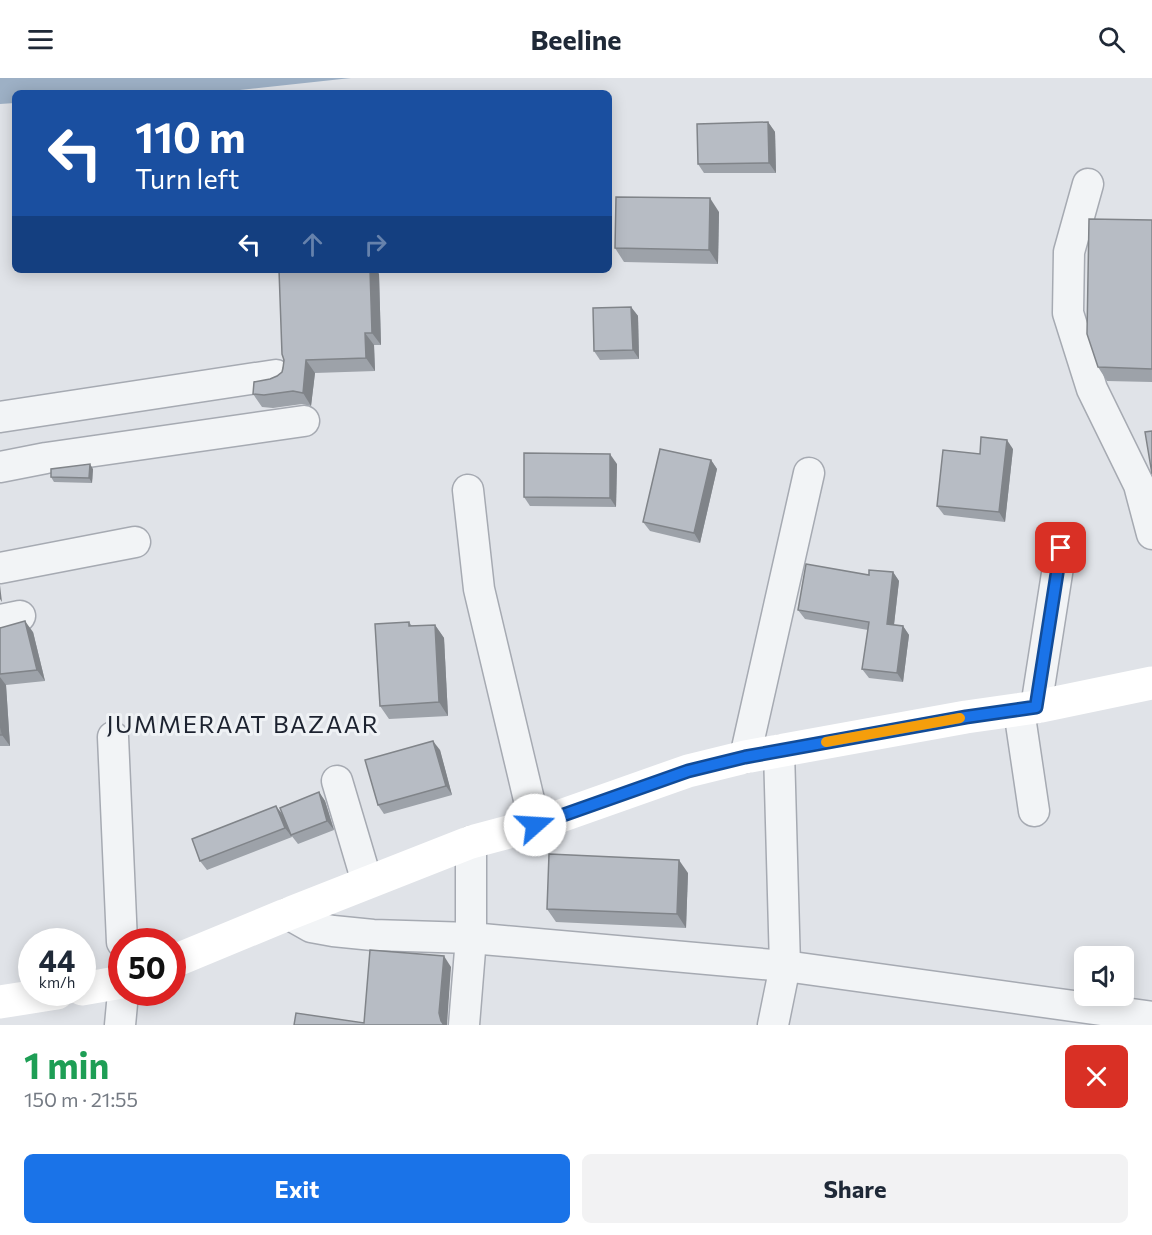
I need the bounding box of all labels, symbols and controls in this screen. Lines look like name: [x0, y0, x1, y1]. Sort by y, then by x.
icon: menu: [24, 23, 57, 56]
text: Beeline: [530, 23, 622, 56]
icon: search: [1095, 23, 1128, 56]
text: 110 m: [135, 110, 246, 162]
icon: left: [36, 114, 114, 192]
text: Turn left: [135, 162, 239, 195]
icon: left: [233, 228, 266, 261]
icon: ahead: [296, 228, 329, 261]
icon: right: [359, 228, 392, 261]
pin: [1035, 522, 1086, 573]
icon: arrive: [1044, 531, 1077, 564]
district label: JUMMERAAT BAZAAR: [107, 709, 379, 738]
position arrow: [503, 793, 567, 857]
speed limit sign: 50: [108, 928, 186, 1006]
text: 44: [39, 941, 75, 978]
map controls: [1074, 946, 1134, 1006]
button: sound: [1074, 946, 1134, 1006]
text: km/h: [39, 973, 75, 991]
text: 1 min: [24, 1042, 109, 1086]
button: close: [1065, 1045, 1128, 1108]
text: 150 m · 21:55: [24, 1087, 138, 1111]
button: Exit: [24, 1154, 570, 1223]
button: Share: [582, 1154, 1128, 1223]

